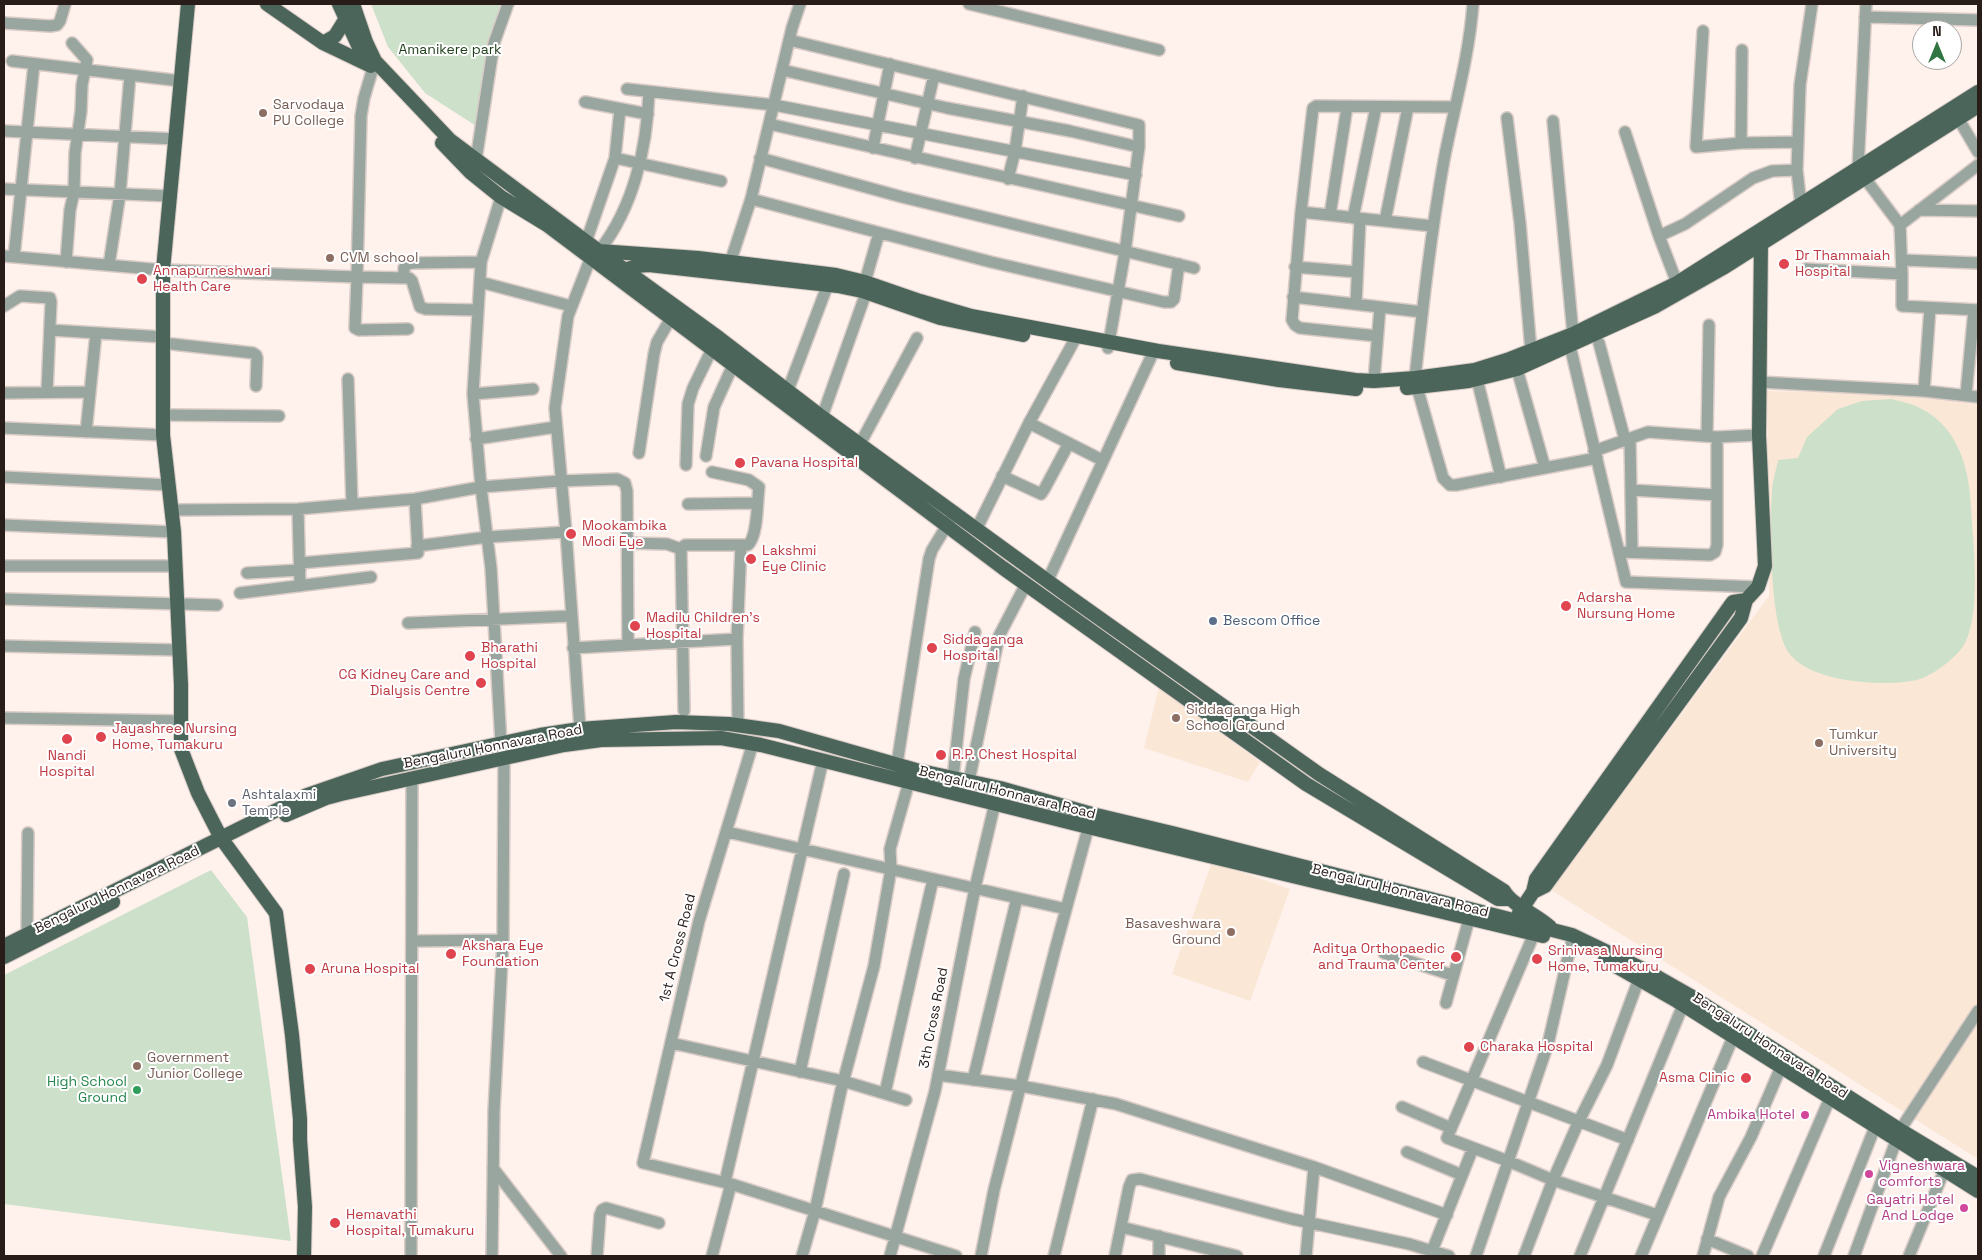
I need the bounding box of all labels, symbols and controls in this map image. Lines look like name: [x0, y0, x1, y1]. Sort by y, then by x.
north arrow: [1912, 20, 1962, 70]
text: N: [1932, 22, 1942, 40]
park label: Amanikere park: [398, 42, 502, 58]
place label: Sarvodaya PU College: [273, 97, 344, 130]
marker: Sarvodaya PU College: [257, 107, 269, 119]
place label: Dr Thammaiah Hospital: [1795, 248, 1890, 280]
place label: CVM school: [340, 250, 418, 266]
marker: CVM school: [324, 252, 336, 264]
marker: Dr Thammaiah Hospital: [1777, 257, 1791, 271]
place label: Annapurneshwari Health Care: [153, 263, 271, 296]
marker: Annapurneshwari Health Care: [135, 272, 149, 286]
place label: Pavana Hospital: [751, 455, 858, 471]
marker: Pavana Hospital: [733, 456, 747, 470]
place label: Mookambika Modi Eye: [582, 518, 667, 550]
marker: Mookambika Modi Eye: [564, 527, 578, 541]
place label: Lakshmi Eye Clinic: [762, 543, 827, 576]
marker: Lakshmi Eye Clinic: [744, 552, 758, 566]
place label: Adarsha Nursung Home: [1577, 590, 1675, 622]
marker: Adarsha Nursung Home: [1559, 599, 1573, 613]
place label: Madilu Children's Hospital: [646, 610, 760, 642]
place label: Bescom Office: [1223, 613, 1320, 629]
marker: Bescom Office: [1207, 615, 1219, 627]
marker: Madilu Children's Hospital: [628, 619, 642, 633]
place label: Siddaganga Hospital: [943, 632, 1024, 664]
place label: Bharathi Hospital: [481, 640, 538, 672]
marker: Siddaganga Hospital: [925, 641, 939, 655]
marker: Bharathi Hospital: [463, 649, 477, 663]
place label: CG Kidney Care and Dialysis Centre: [339, 667, 470, 700]
marker: CG Kidney Care and Dialysis Centre: [474, 676, 488, 690]
place label: Siddaganga High School Ground: [1186, 702, 1300, 734]
marker: Siddaganga High School Ground: [1170, 712, 1182, 724]
place label: Jayashree Nursing Home, Tumakuru: [112, 721, 237, 754]
street label: Bengaluru Honnavara Road: [402, 721, 584, 773]
place label: Tumkur University: [1829, 727, 1897, 760]
marker: Jayashree Nursing Home, Tumakuru: [94, 730, 108, 744]
marker: Nandi Hospital: [60, 732, 74, 746]
marker: Tumkur University: [1813, 737, 1825, 749]
place label: R.P. Chest Hospital: [952, 747, 1077, 763]
place label: Nandi Hospital: [39, 748, 95, 780]
marker: R.P. Chest Hospital: [934, 748, 948, 762]
street label: Bengaluru Honnavara Road: [917, 763, 1097, 823]
place label: Ashtalaxmi Temple: [242, 787, 316, 820]
marker: Ashtalaxmi Temple: [226, 797, 238, 809]
street label: Bengaluru Honnavara Road: [32, 843, 202, 937]
street label: Bengaluru Honnavara Road: [1310, 861, 1490, 921]
street label: 1st A Cross Road: [656, 892, 700, 1004]
place label: Basaveshwara Ground: [1125, 916, 1221, 949]
marker: Basaveshwara Ground: [1225, 926, 1237, 938]
place label: Akshara Eye Foundation: [462, 938, 544, 970]
place label: Aditya Orthopaedic and Trauma Center: [1313, 941, 1445, 974]
place label: Srinivasa Nursing Home, Tumakuru: [1548, 943, 1663, 976]
marker: Akshara Eye Foundation: [444, 947, 458, 961]
marker: Aditya Orthopaedic and Trauma Center: [1449, 950, 1463, 964]
marker: Srinivasa Nursing Home, Tumakuru: [1530, 952, 1544, 966]
place label: Aruna Hospital: [321, 961, 419, 977]
marker: Aruna Hospital: [303, 962, 317, 976]
street label: 3th Cross Road: [916, 966, 952, 1070]
street label: Bengaluru Honnavara Road: [1689, 989, 1851, 1103]
place label: Charaka Hospital: [1480, 1039, 1593, 1055]
marker: Charaka Hospital: [1462, 1040, 1476, 1054]
place label: Government Junior College: [147, 1050, 243, 1082]
marker: Government Junior College: [131, 1060, 143, 1072]
place label: Asma Clinic: [1659, 1070, 1735, 1086]
marker: Asma Clinic: [1739, 1071, 1753, 1085]
place label: High School Ground: [47, 1074, 127, 1106]
marker: High School Ground: [131, 1084, 143, 1096]
place label: Ambika Hotel: [1707, 1107, 1795, 1123]
marker: Ambika Hotel: [1799, 1109, 1811, 1121]
place label: Vigneshwara comforts: [1879, 1158, 1965, 1190]
marker: Vigneshwara comforts: [1863, 1168, 1875, 1180]
place label: Gayatri Hotel And Lodge: [1866, 1192, 1954, 1224]
marker: Gayatri Hotel And Lodge: [1958, 1202, 1970, 1214]
place label: Hemavathi Hospital, Tumakuru: [346, 1207, 474, 1240]
marker: Hemavathi Hospital, Tumakuru: [328, 1216, 342, 1230]

